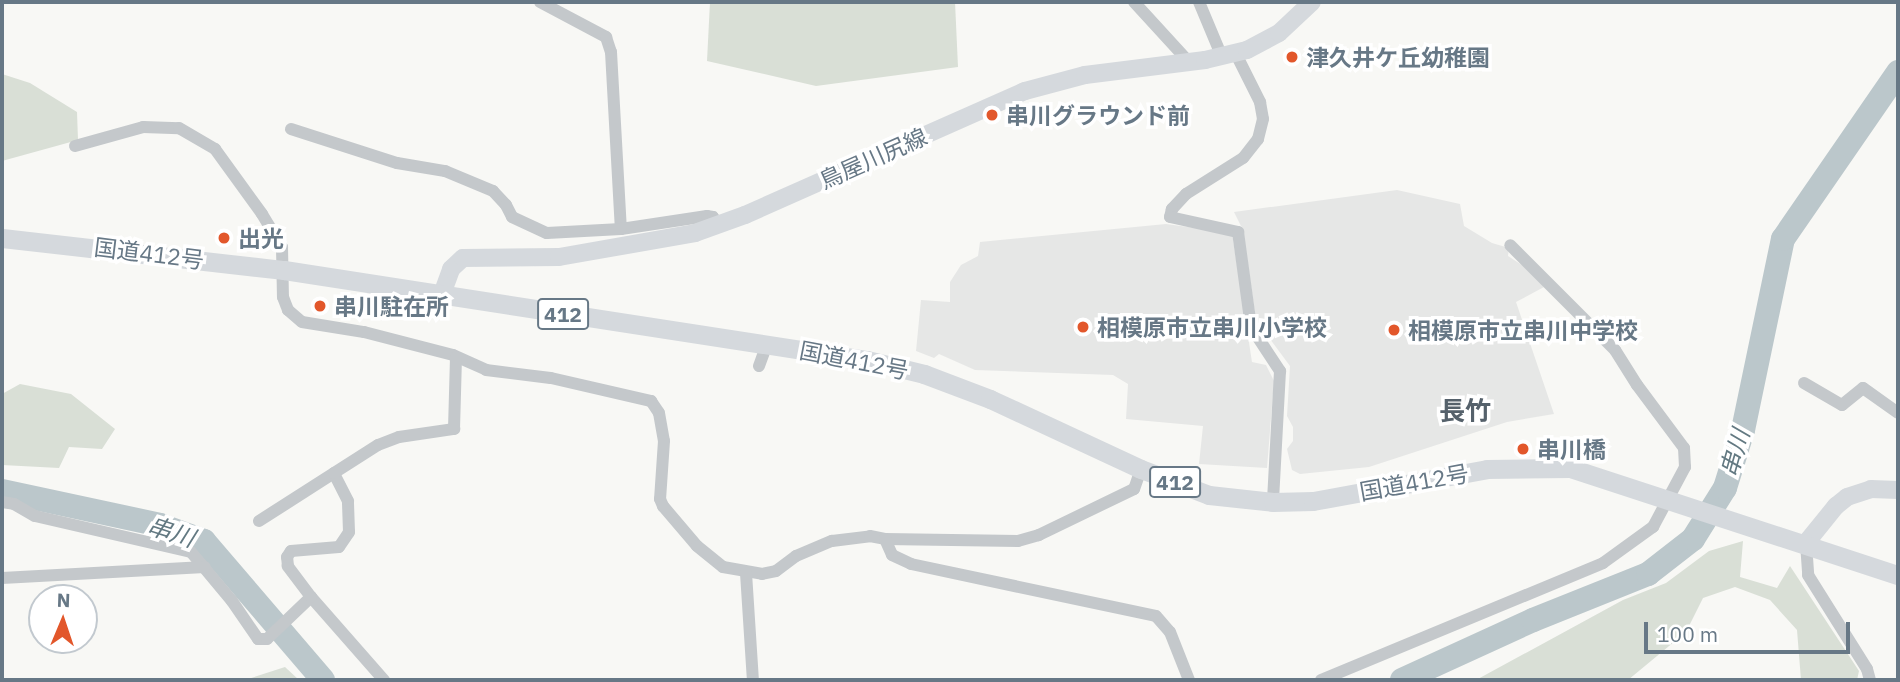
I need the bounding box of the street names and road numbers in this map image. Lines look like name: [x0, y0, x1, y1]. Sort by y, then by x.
street label: 鳥屋川尻線: [815, 122, 931, 194]
street label: 国道412号: [93, 233, 205, 273]
road number: 412: [537, 296, 589, 332]
street label: 国道412号: [797, 336, 911, 384]
street label: 国道412号: [1357, 459, 1471, 505]
road number: 412: [1149, 464, 1201, 500]

